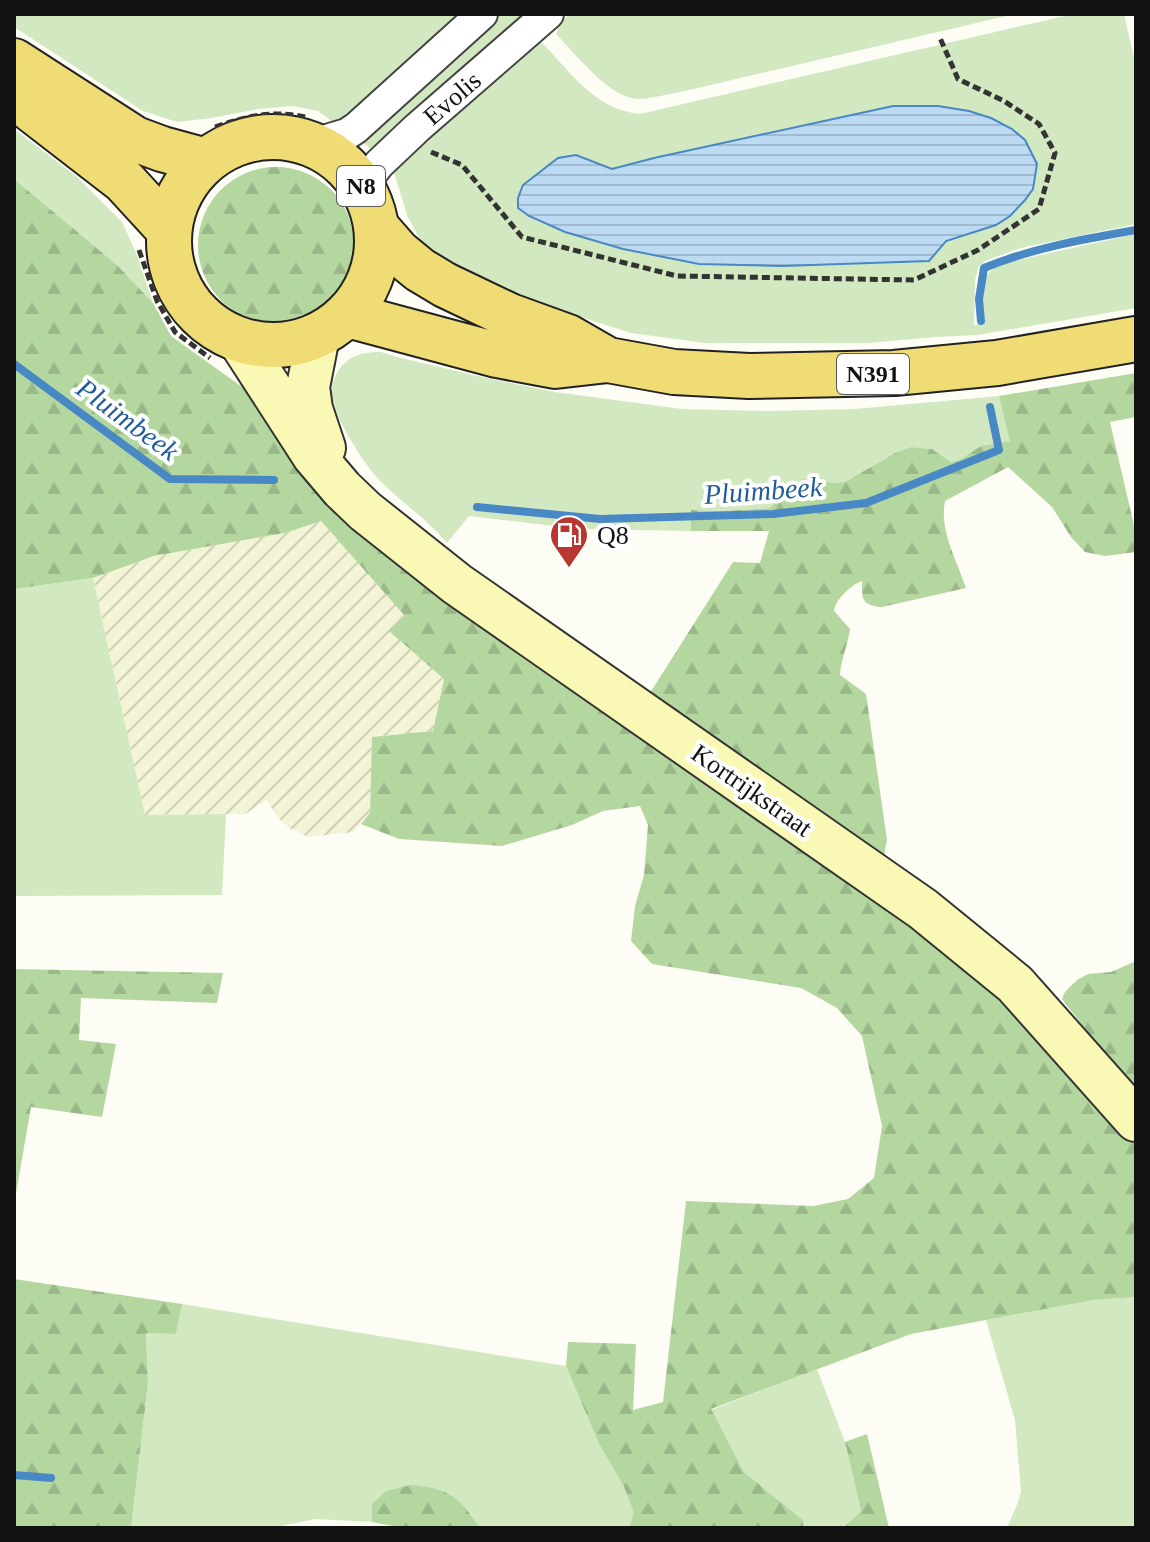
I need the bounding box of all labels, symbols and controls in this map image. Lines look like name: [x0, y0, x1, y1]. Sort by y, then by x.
street label: Evolis: [418, 66, 487, 131]
road number: N8: [337, 166, 385, 206]
road number: N391: [837, 354, 909, 394]
water label: Pluimbeek: [70, 372, 185, 467]
water label: Pluimbeek: [702, 471, 824, 510]
fuel station icon: Q8: [548, 514, 590, 569]
place label: Q8: [597, 521, 629, 550]
street label: Kortrijkstraat: [686, 738, 818, 843]

